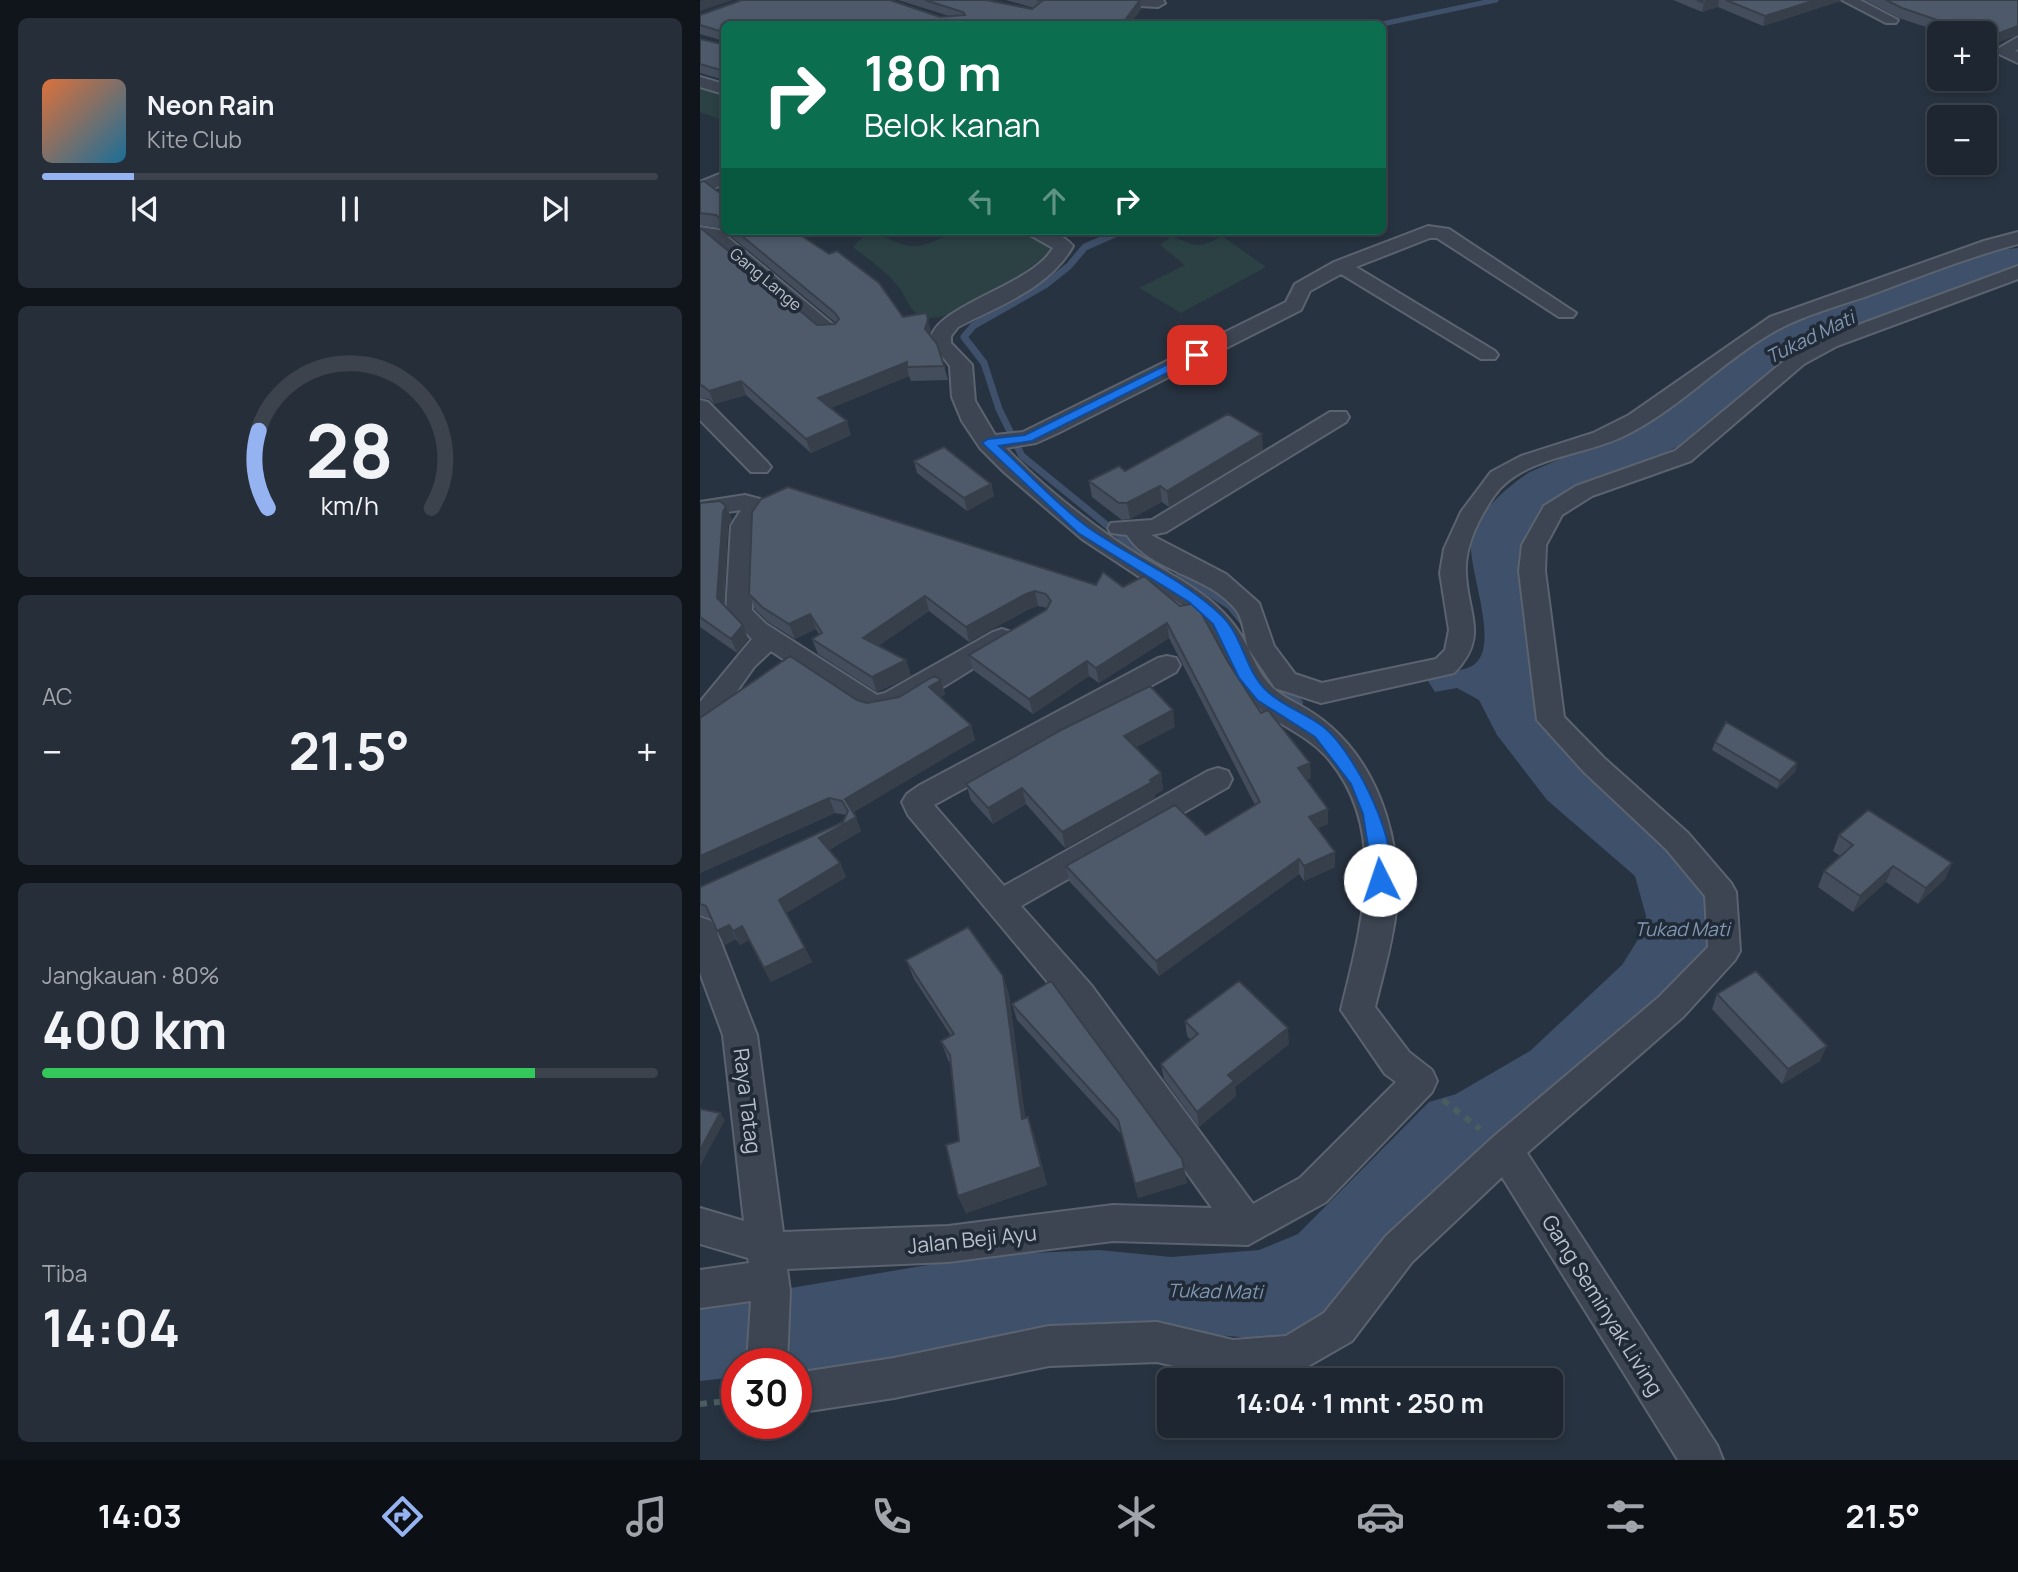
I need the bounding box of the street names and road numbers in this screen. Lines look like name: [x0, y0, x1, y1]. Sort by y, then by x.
street label: Gang Lange: [725, 242, 807, 316]
street label: Raya Tatag: [728, 1047, 768, 1155]
street label: Gang Seminyak Living: [1536, 1209, 1670, 1401]
street label: Jalan Beji Ayu: [906, 1218, 1038, 1260]

